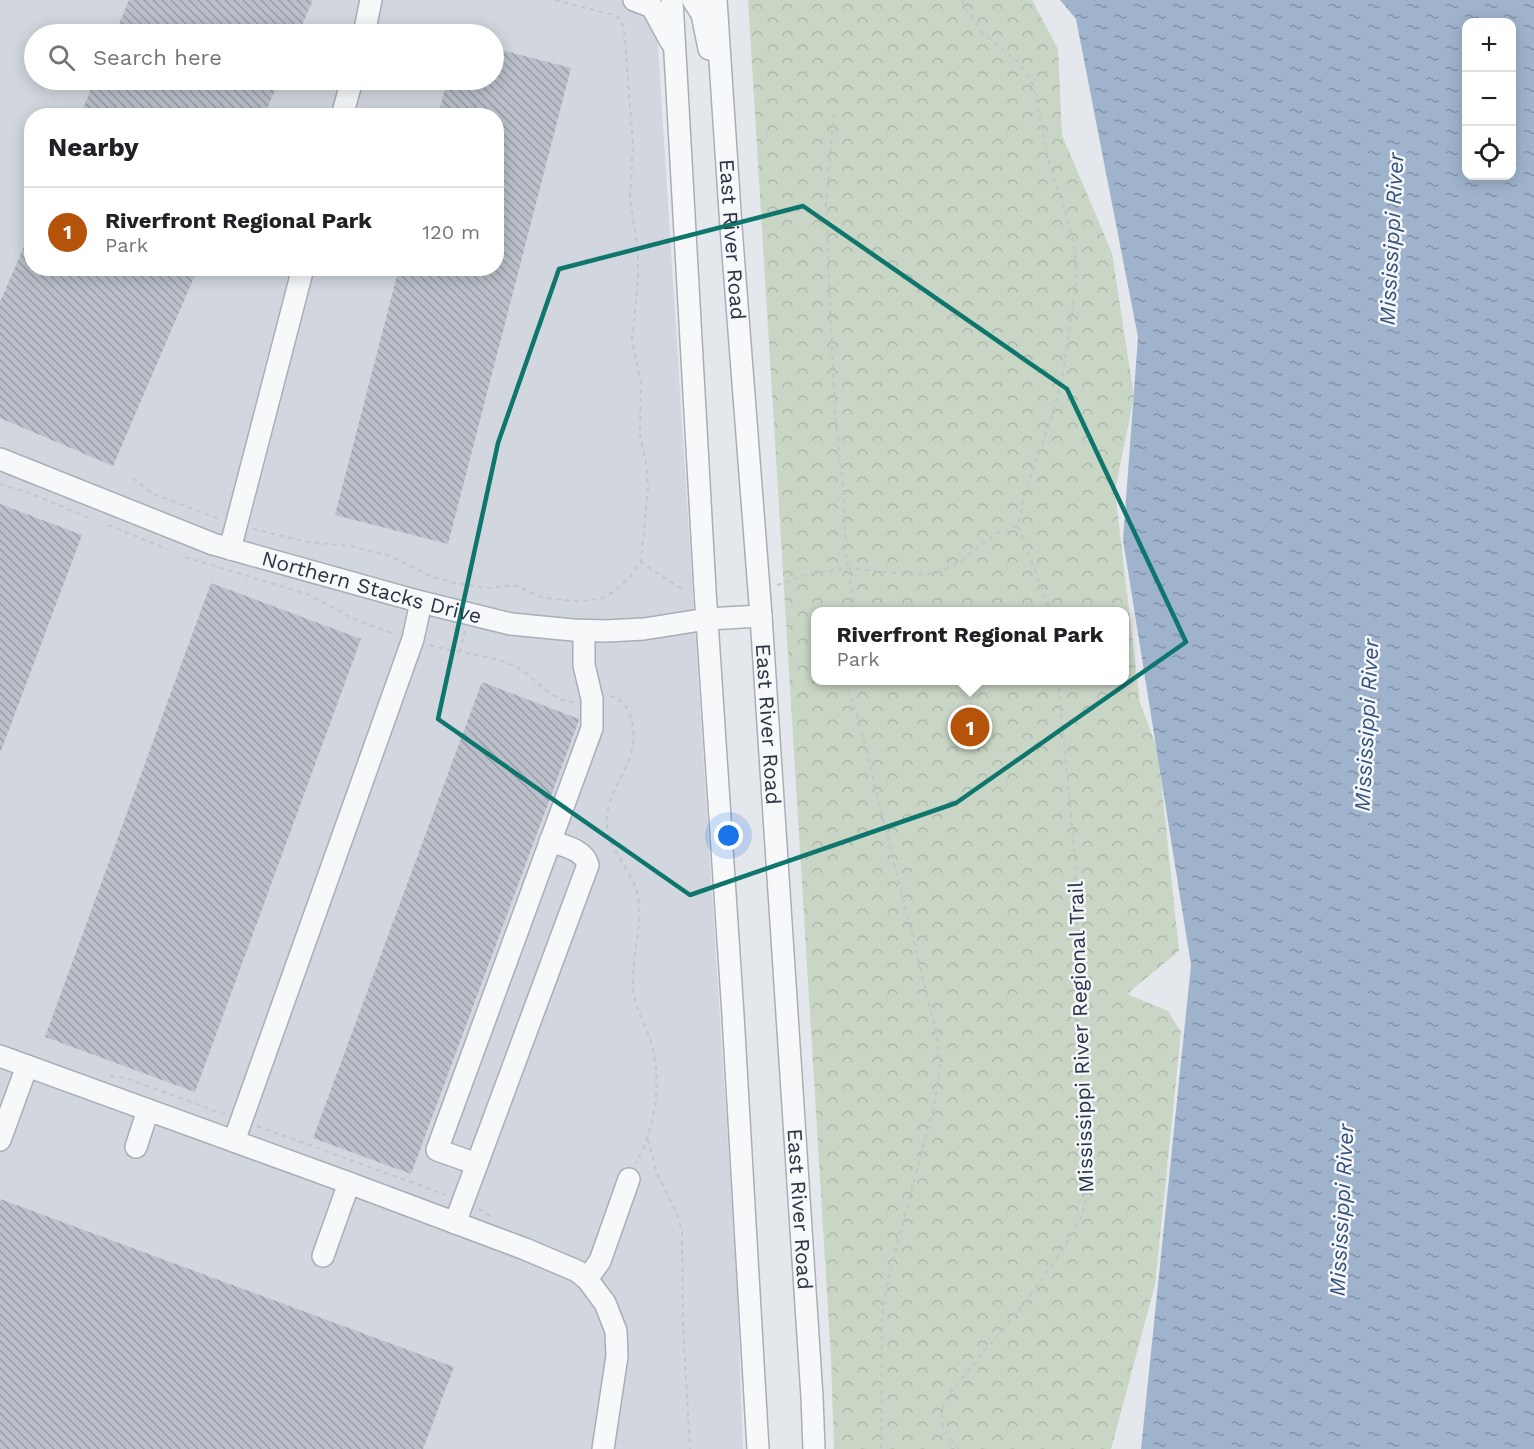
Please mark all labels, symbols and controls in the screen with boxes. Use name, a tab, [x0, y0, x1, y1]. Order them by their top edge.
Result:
map controls	[1462, 18, 1516, 180]
button: +	[1462, 18, 1516, 72]
search box	[24, 24, 504, 90]
icon: search	[45, 41, 78, 74]
text: Search here	[93, 45, 222, 70]
button: −	[1462, 72, 1516, 126]
button: locate	[1462, 126, 1516, 180]
text: Nearby	[48, 132, 139, 162]
water label: Mississippi River	[1374, 151, 1409, 326]
street label: East River Road	[715, 158, 751, 321]
text: Riverfront Regional Park	[105, 208, 372, 233]
text: 1	[63, 220, 72, 244]
text: 120 m	[422, 220, 480, 244]
text: Park	[105, 233, 148, 257]
street label: Northern Stacks Drive	[259, 545, 484, 628]
popup	[811, 607, 1129, 685]
text: Riverfront Regional Park	[837, 622, 1103, 647]
water label: Mississippi River	[1349, 637, 1384, 812]
street label: East River Road	[751, 643, 786, 805]
text: Park	[837, 647, 880, 671]
pin: 1	[950, 704, 990, 750]
your location	[714, 821, 743, 850]
street label: Mississippi River Regional Trail	[1063, 880, 1098, 1193]
water label: Mississippi River	[1324, 1122, 1359, 1297]
street label: East River Road	[782, 1128, 818, 1290]

